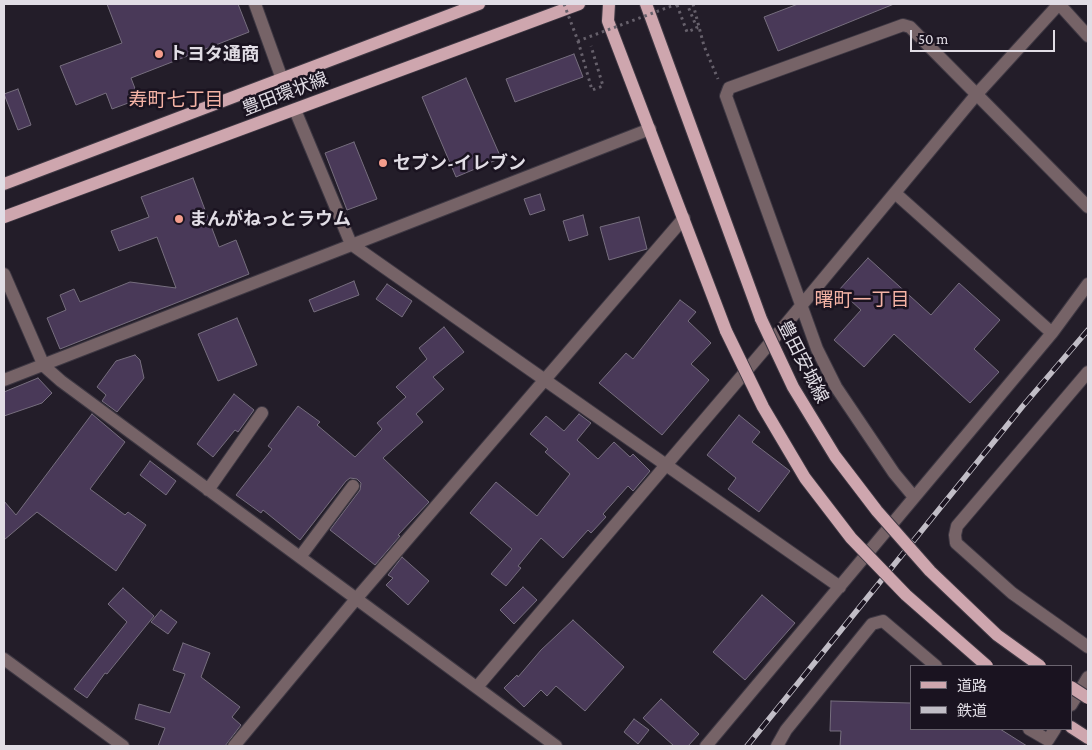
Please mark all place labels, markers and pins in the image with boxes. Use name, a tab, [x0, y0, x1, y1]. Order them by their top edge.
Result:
place label: トヨタ通商	[169, 43, 259, 65]
marker: トヨタ通商	[153, 48, 165, 60]
place label: セブン-イレブン	[393, 152, 526, 174]
marker: セブン-イレブン	[377, 157, 389, 169]
place label: まんがねっとラウム	[189, 208, 351, 230]
marker: まんがねっとラウム	[173, 213, 185, 225]

